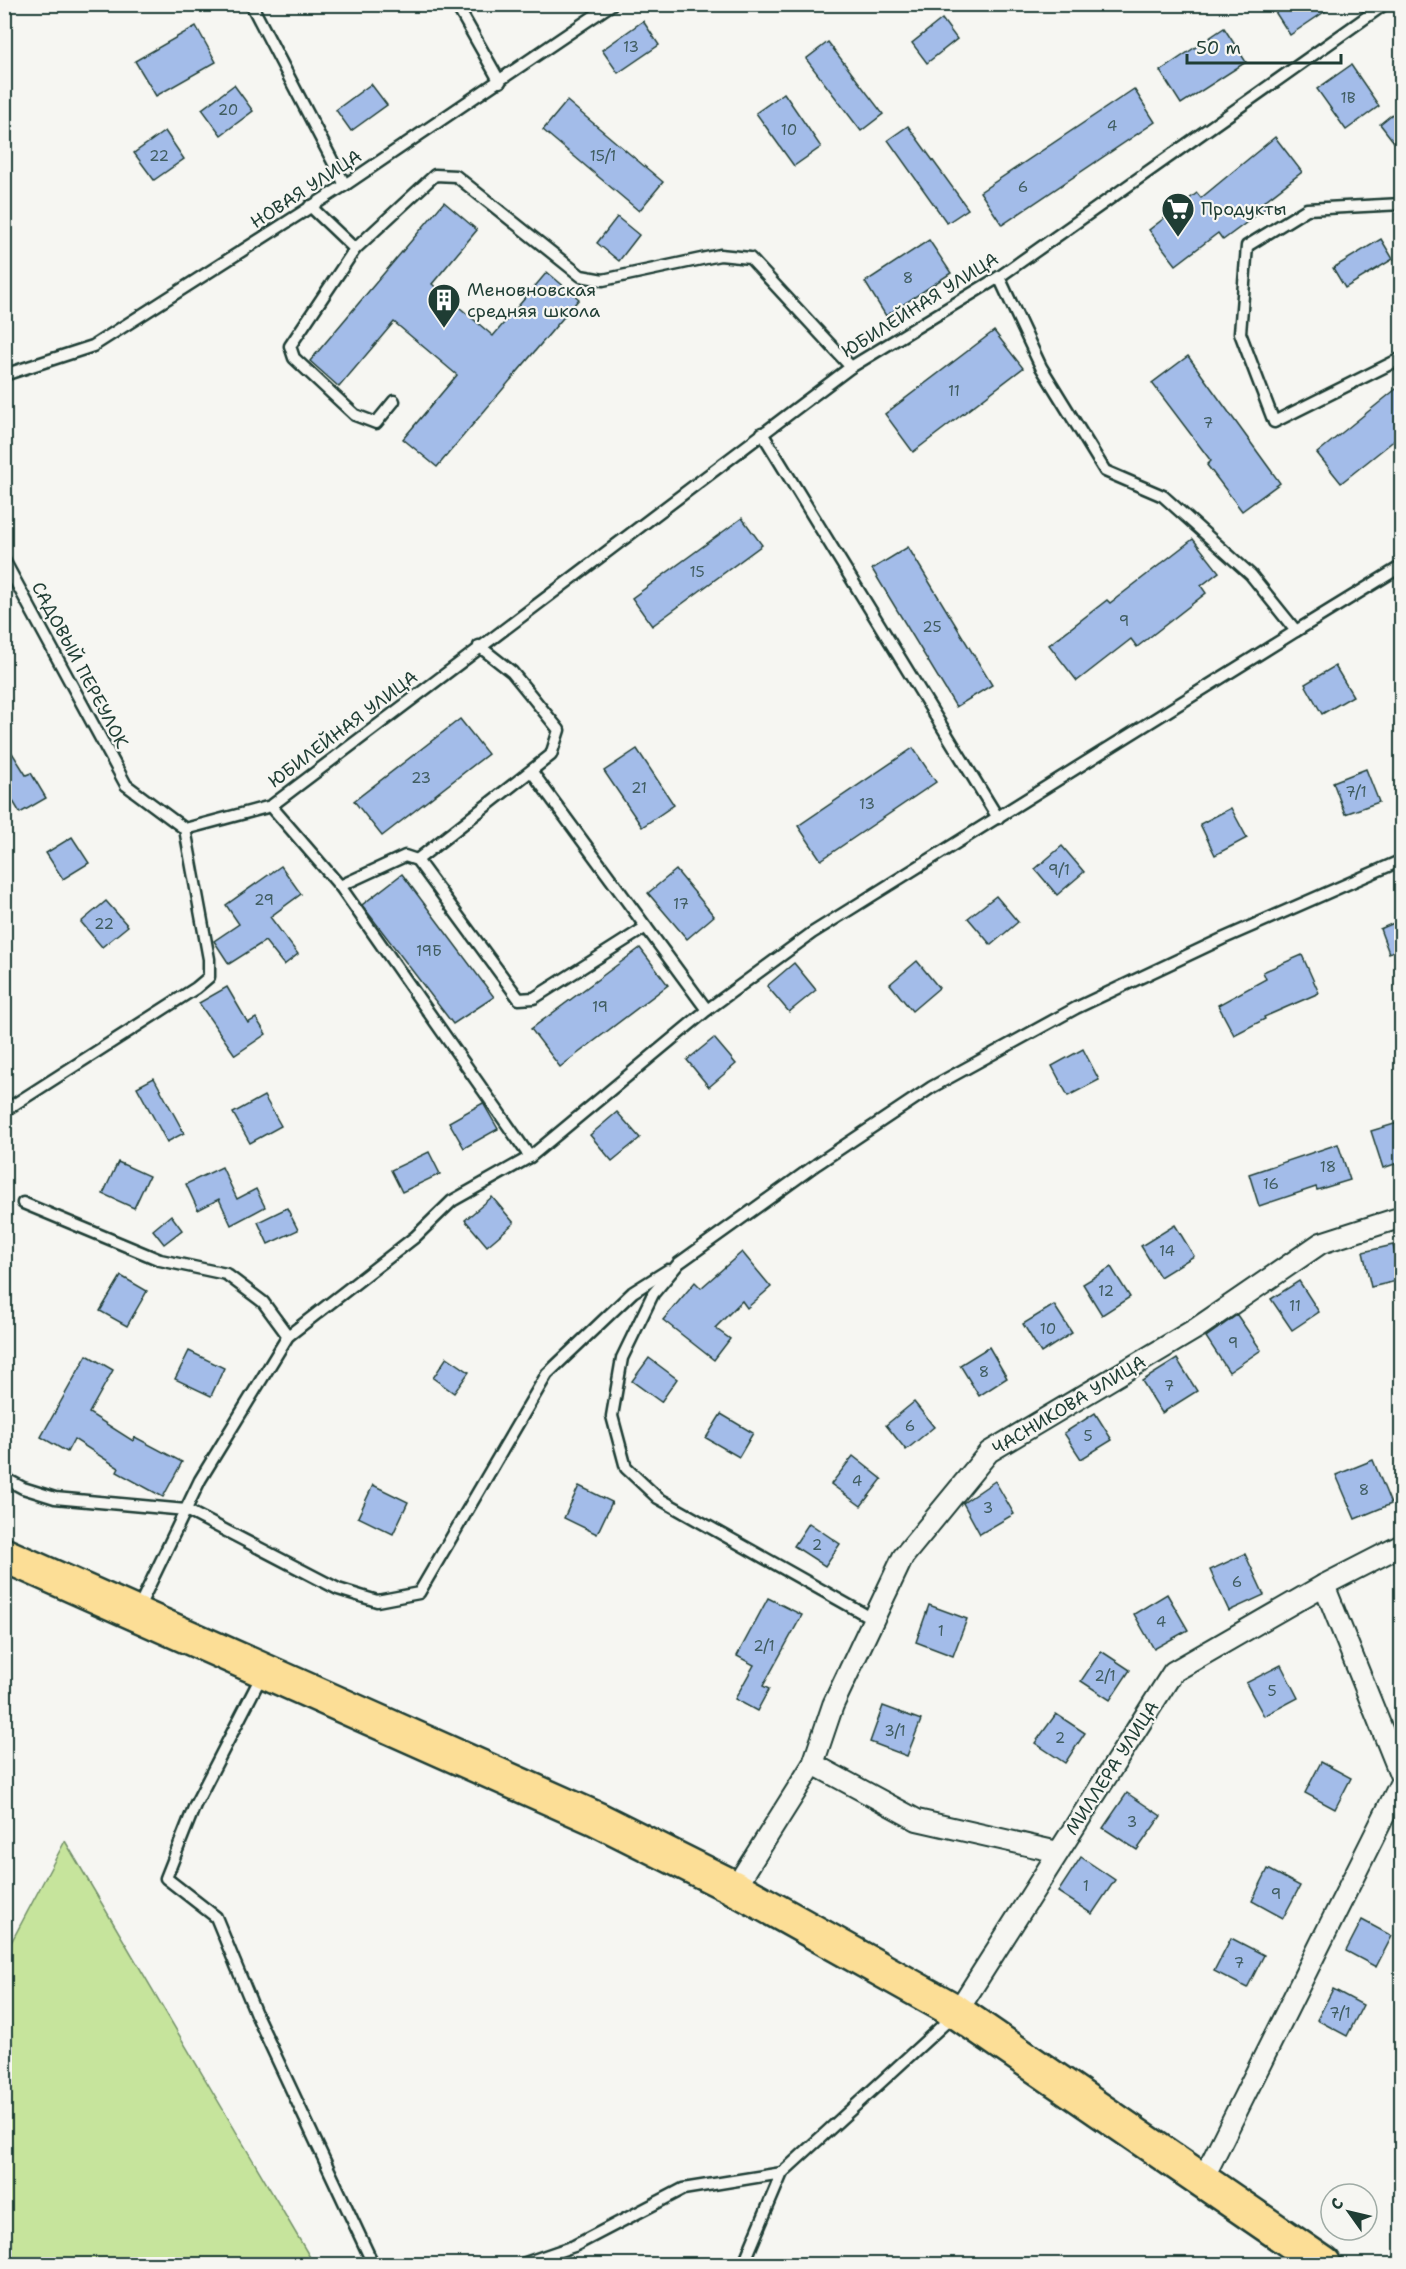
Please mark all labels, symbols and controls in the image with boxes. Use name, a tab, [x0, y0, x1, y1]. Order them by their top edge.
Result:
scale bar	[1187, 27, 1342, 65]
text: 50 m	[1196, 36, 1241, 60]
house number: 13	[623, 37, 639, 57]
house number: 1В	[1340, 88, 1356, 108]
house number: 20	[218, 100, 238, 120]
house number: 4	[1107, 116, 1117, 136]
house number: 10	[781, 120, 797, 140]
street label: НОВАЯ УЛИЦА	[246, 144, 366, 234]
house number: 22	[149, 146, 169, 166]
house number: 15/1	[590, 146, 616, 166]
house number: 6	[1018, 177, 1028, 197]
supermarket icon: Продукты	[1160, 191, 1196, 238]
place label: Продукты	[1201, 197, 1287, 221]
street label: ЮБИЛЕЙНАЯ УЛИЦА	[837, 247, 1003, 363]
house number: 8	[903, 268, 913, 288]
place label: Меновновская средняя школа	[467, 278, 600, 323]
building icon: Меновновская средняя школа	[426, 282, 462, 329]
house number: 11	[948, 381, 960, 401]
house number: 7	[1203, 413, 1213, 433]
house number: 15	[689, 562, 705, 582]
street label: САДОВЫЙ ПЕРЕУЛОК	[26, 577, 134, 753]
house number: 9	[1119, 611, 1129, 631]
house number: 25	[922, 617, 942, 637]
street label: ЮБИЛЕЙНАЯ УЛИЦА	[264, 665, 422, 793]
house number: 23	[411, 768, 431, 788]
house number: 21	[631, 778, 647, 798]
house number: 7/1	[1345, 782, 1367, 802]
house number: 13	[859, 794, 875, 814]
house number: 9/1	[1048, 860, 1070, 880]
house number: 29	[254, 890, 274, 910]
house number: 17	[673, 894, 689, 914]
house number: 22	[94, 914, 114, 934]
house number: 19Б	[416, 941, 442, 961]
house number: 19	[592, 997, 608, 1017]
house number: 18	[1320, 1157, 1336, 1177]
house number: 16	[1263, 1174, 1279, 1194]
house number: 14	[1159, 1241, 1175, 1261]
house number: 12	[1098, 1281, 1114, 1301]
house number: 11	[1289, 1296, 1301, 1316]
house number: 10	[1040, 1319, 1056, 1339]
house number: 9	[1228, 1333, 1238, 1353]
street label: ЧАСНИКОВА УЛИЦА	[988, 1350, 1150, 1460]
house number: 8	[979, 1362, 989, 1382]
house number: 7	[1164, 1376, 1174, 1396]
house number: 6	[905, 1416, 915, 1436]
house number: 5	[1083, 1426, 1093, 1446]
house number: 4	[852, 1471, 862, 1491]
house number: 8	[1359, 1480, 1369, 1500]
house number: 3	[983, 1498, 993, 1518]
house number: 2	[812, 1535, 822, 1555]
house number: 6	[1232, 1572, 1242, 1592]
house number: 4	[1156, 1612, 1166, 1632]
house number: 1	[938, 1621, 944, 1641]
house number: 2/1	[753, 1636, 775, 1656]
house number: 2/1	[1094, 1666, 1116, 1686]
house number: 5	[1267, 1681, 1277, 1701]
street label: МИЛЛЕРА УЛИЦА	[1060, 1696, 1164, 1840]
house number: 3/1	[884, 1721, 906, 1741]
house number: 2	[1055, 1728, 1065, 1748]
house number: 3	[1127, 1812, 1137, 1832]
house number: 1	[1083, 1876, 1089, 1896]
house number: 9	[1271, 1884, 1281, 1904]
house number: 7	[1234, 1953, 1244, 1973]
house number: 7/1	[1329, 2003, 1351, 2023]
north arrow	[1319, 2182, 1379, 2242]
text: С	[1326, 2194, 1349, 2214]

